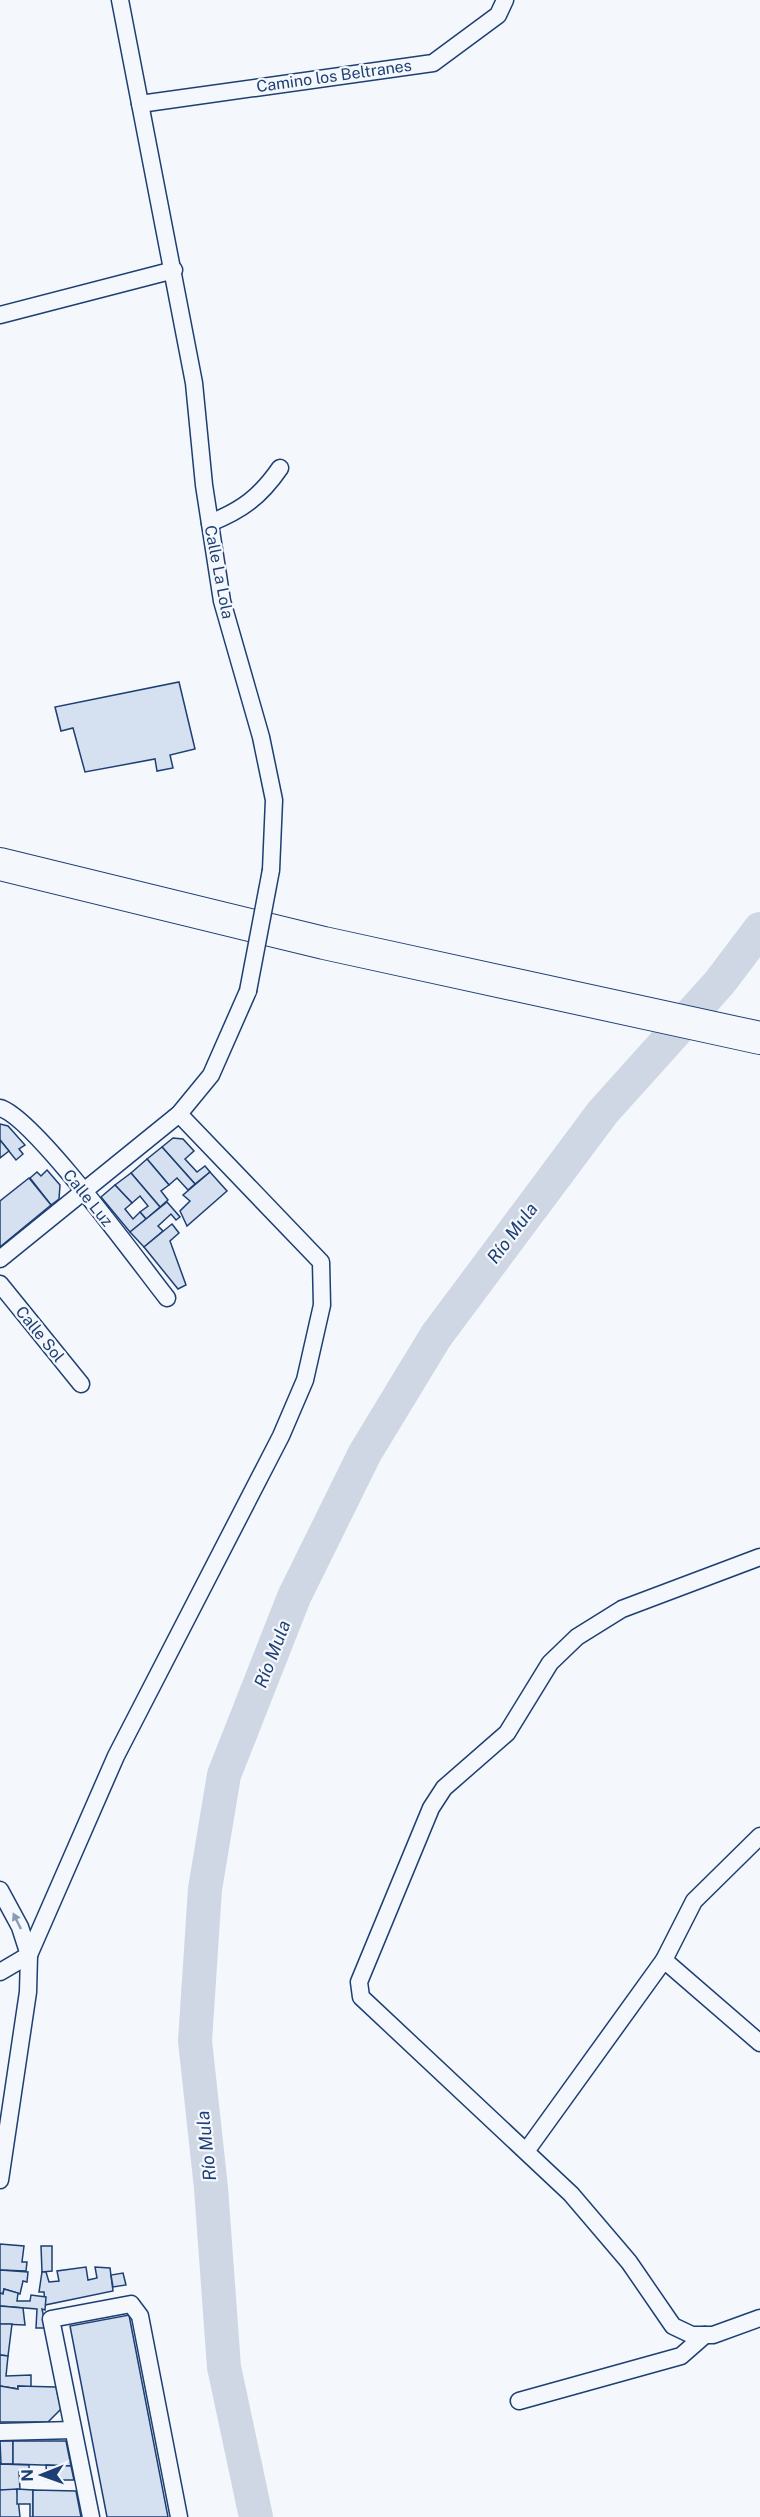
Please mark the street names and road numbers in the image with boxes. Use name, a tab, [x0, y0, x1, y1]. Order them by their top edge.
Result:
street label: Camino los Beltranes	[255, 56, 413, 96]
street label: Calle La Lola	[201, 524, 237, 620]
street label: Calle Luz	[59, 1166, 117, 1231]
street label: Calle Sol	[12, 1302, 68, 1366]

